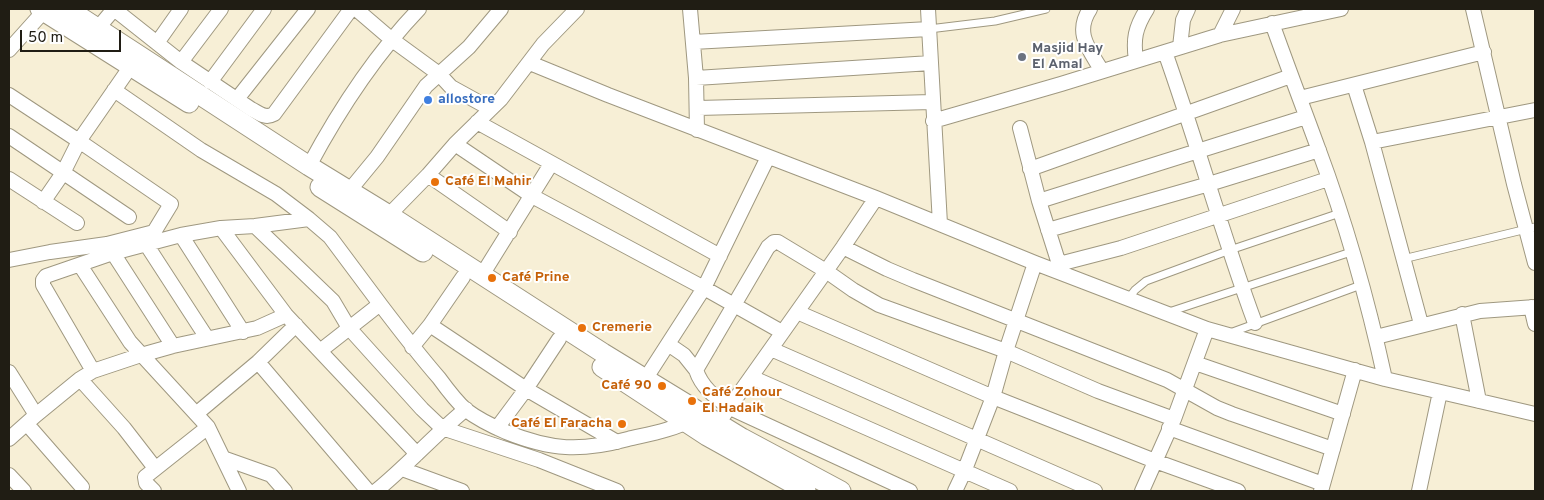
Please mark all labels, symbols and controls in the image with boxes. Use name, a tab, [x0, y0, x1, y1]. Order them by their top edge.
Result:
scale bar	[22, 20, 124, 52]
text: 50 m	[28, 29, 63, 48]
place label: Masjid Hay El Amal	[1032, 41, 1103, 74]
marker: Masjid Hay El Amal	[1016, 51, 1028, 63]
place label: allostore	[438, 92, 495, 108]
marker: allostore	[422, 94, 434, 106]
place label: Café El Mahir	[445, 174, 531, 190]
marker: Café El Mahir	[429, 176, 441, 188]
place label: Café Prine	[502, 270, 570, 286]
marker: Café Prine	[486, 272, 498, 284]
place label: Cremerie	[592, 320, 652, 336]
marker: Cremerie	[576, 322, 588, 334]
place label: Café 90	[601, 378, 652, 394]
marker: Café 90	[656, 380, 668, 392]
place label: Café Zohour El Hadaik	[702, 385, 782, 418]
marker: Café Zohour El Hadaik	[686, 395, 698, 407]
place label: Café El Faracha	[511, 416, 612, 432]
marker: Café El Faracha	[616, 418, 628, 430]

